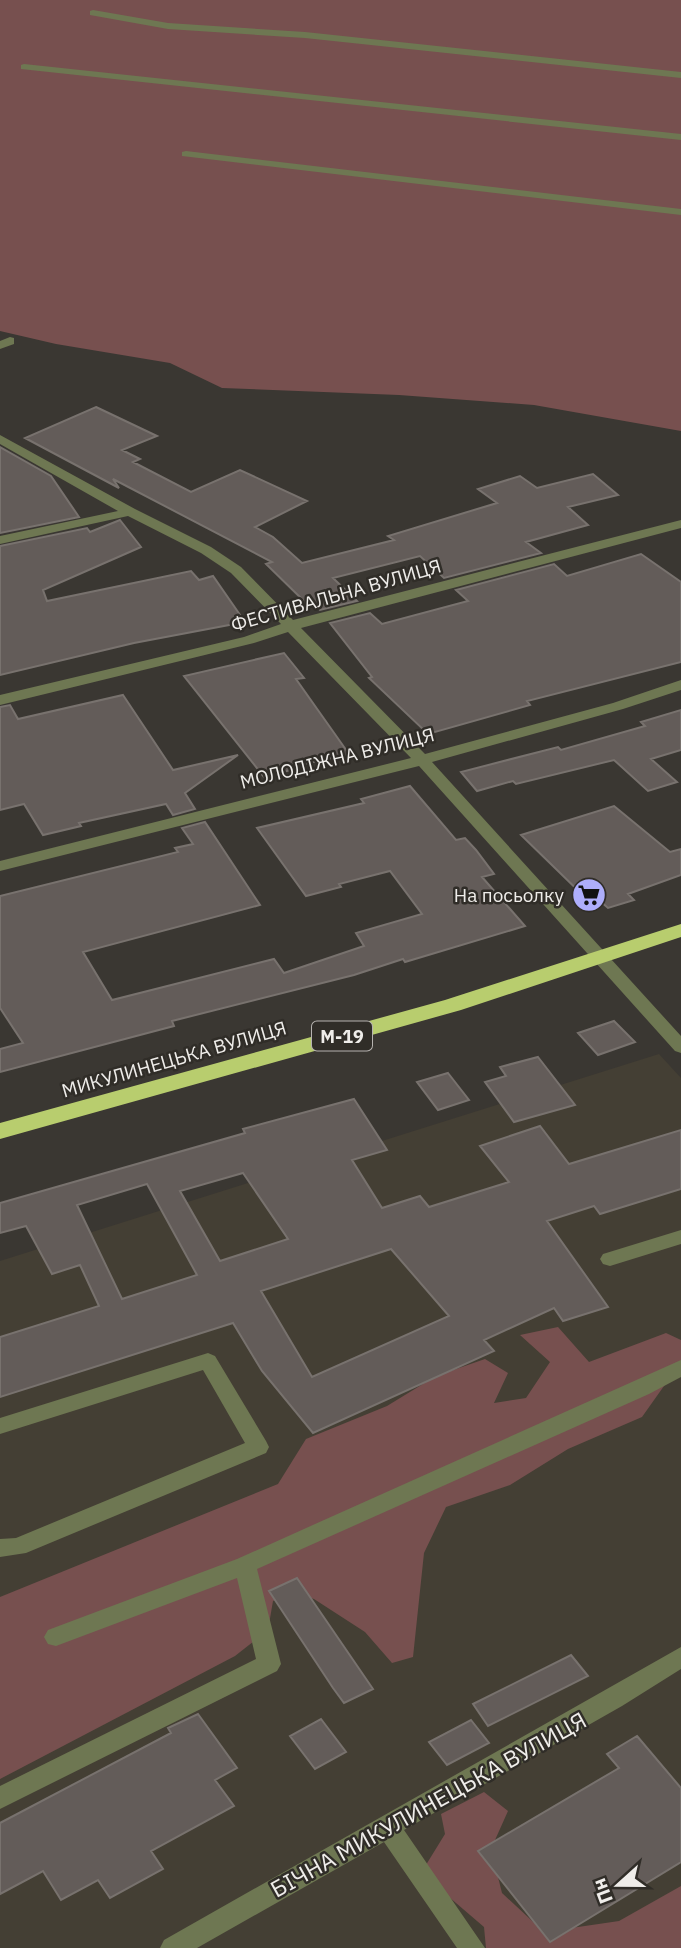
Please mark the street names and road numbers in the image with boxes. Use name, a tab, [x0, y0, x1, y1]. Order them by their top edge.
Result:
street label: ФЕСТИВАЛЬНА ВУЛИЦЯ	[228, 553, 444, 637]
street label: МОЛОДІЖНА ВУЛИЦЯ	[237, 722, 437, 794]
street label: МИКУЛИНЕЦЬКА ВУЛИЦЯ	[59, 1015, 289, 1103]
road number: М-19	[312, 1021, 372, 1050]
street label: БІЧНА МИКУЛИНЕЦЬКА ВУЛИЦЯ	[265, 1704, 591, 1904]

